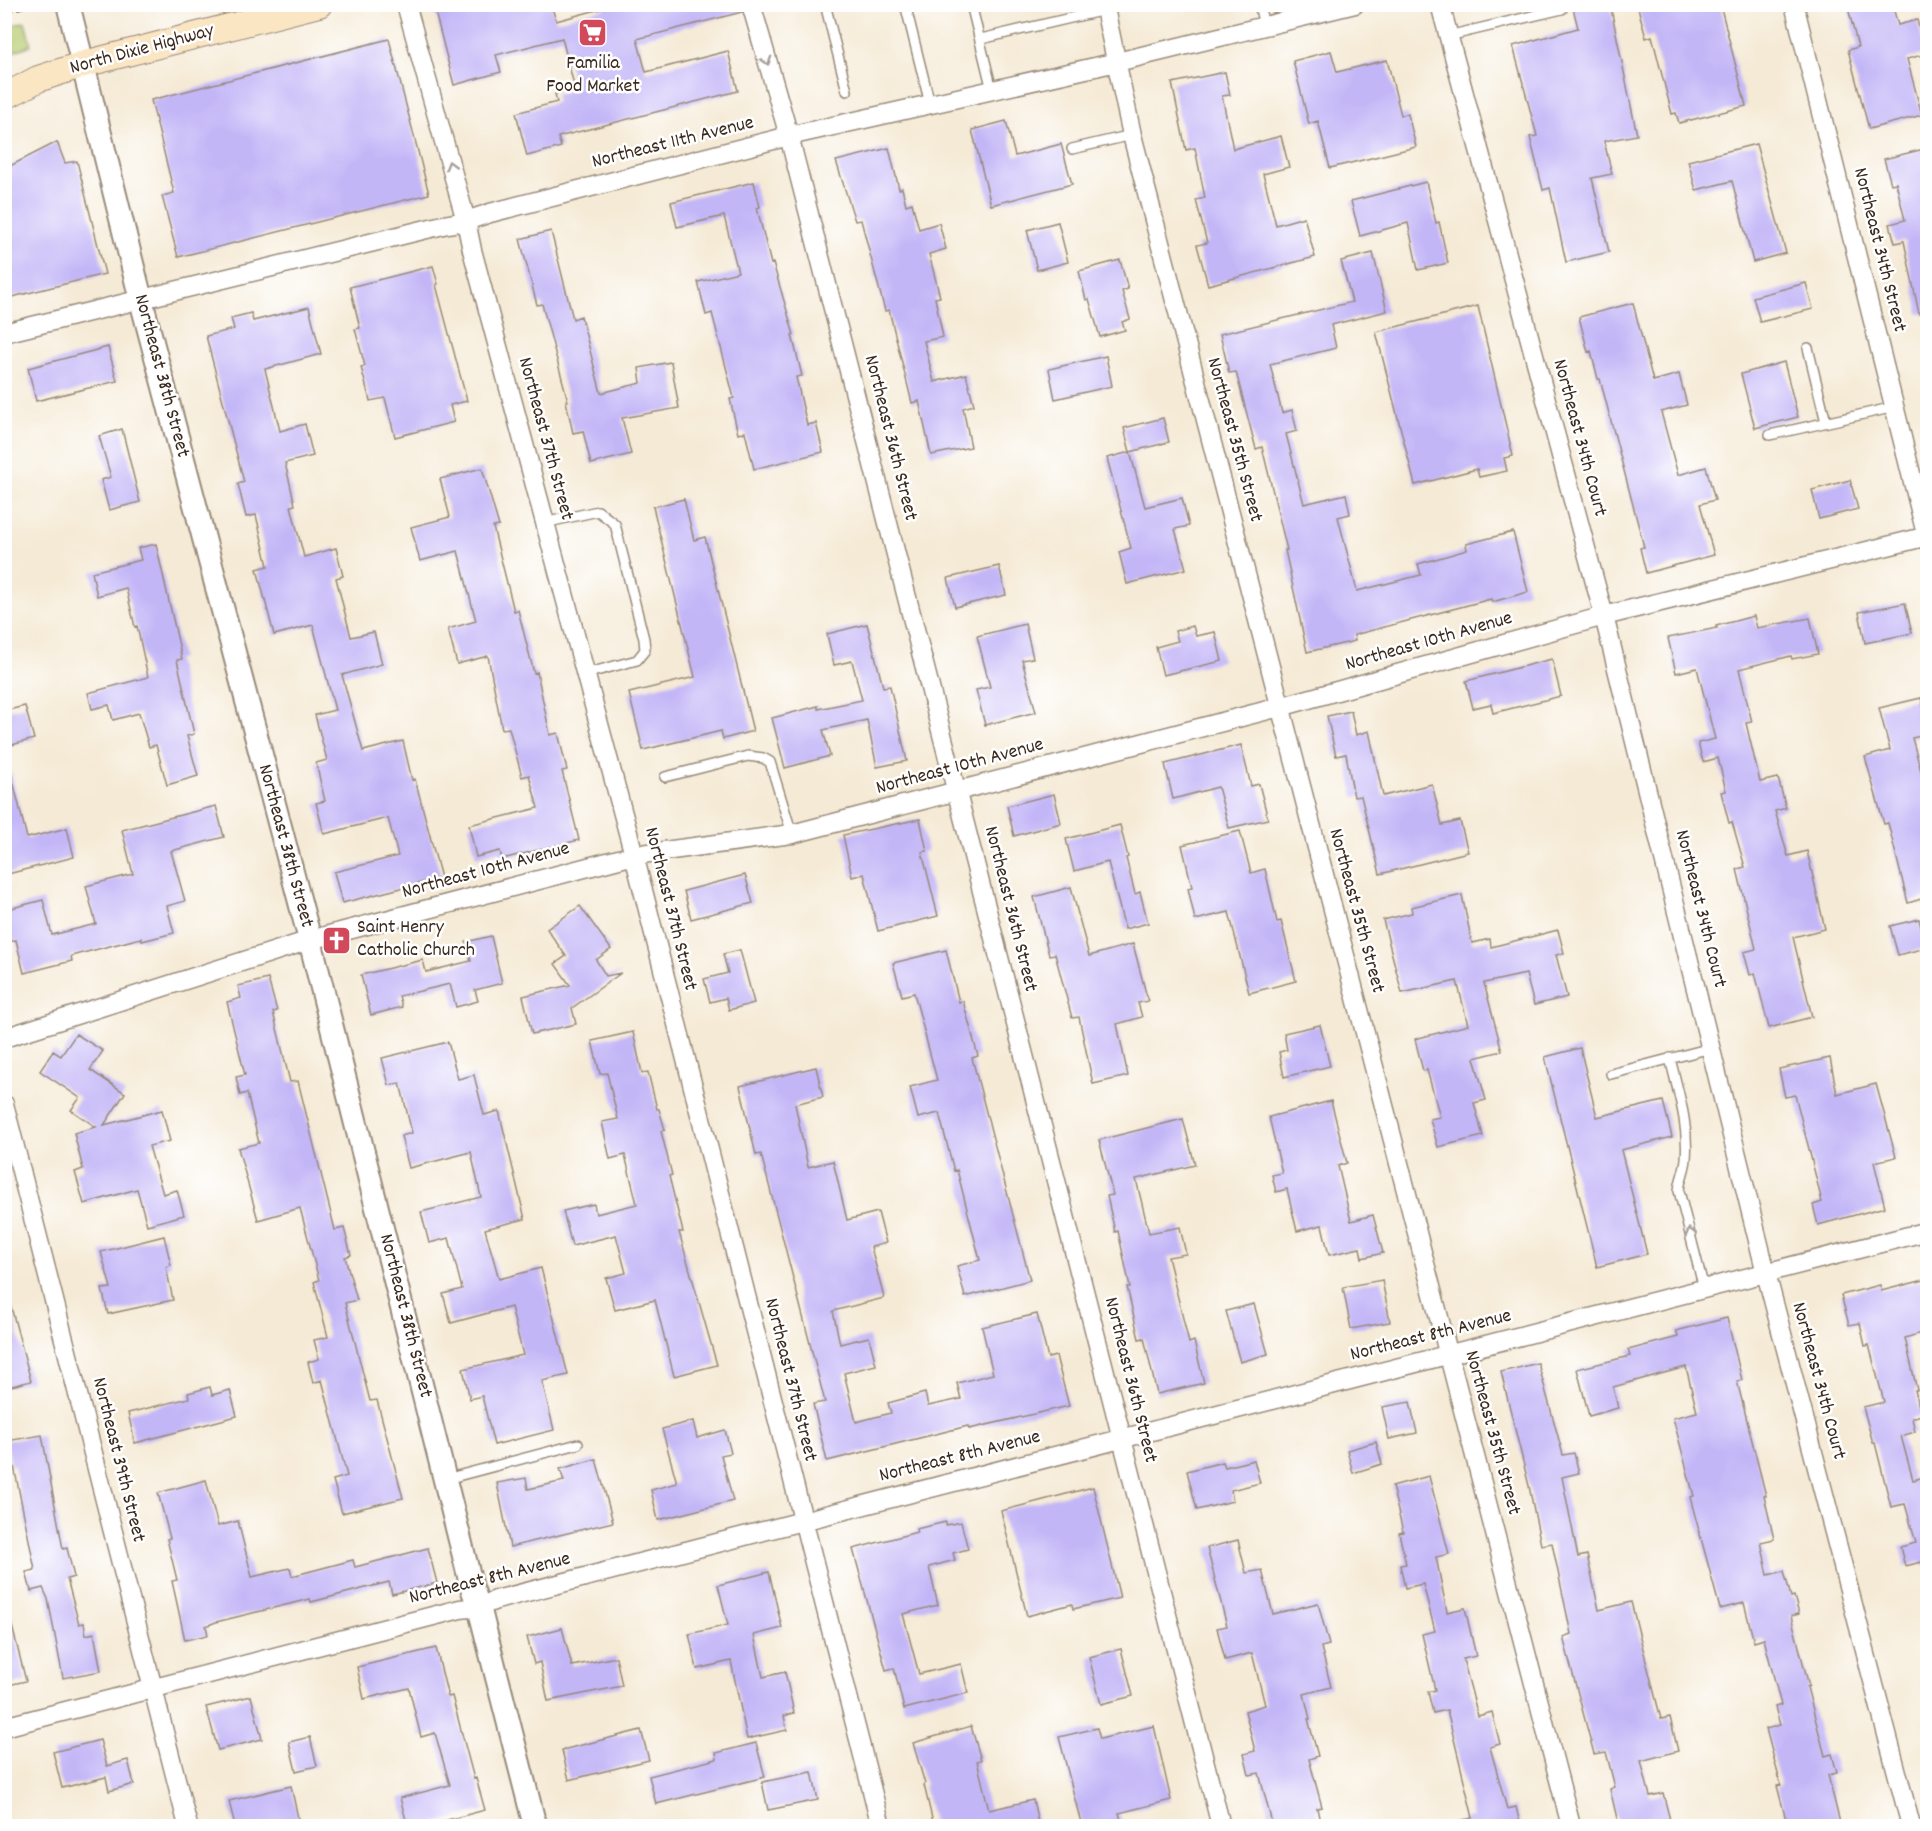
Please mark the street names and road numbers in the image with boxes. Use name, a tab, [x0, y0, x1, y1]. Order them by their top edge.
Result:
street label: North Dixie Highway	[67, 17, 218, 83]
street label: Northeast 11th Avenue	[589, 109, 757, 177]
street label: Northeast 34th Street	[1845, 165, 1913, 335]
street label: Northeast 38th Street	[126, 291, 196, 461]
street label: Northeast 36th Street	[856, 352, 924, 524]
street label: Northeast 37th Street	[510, 354, 580, 524]
street label: Northeast 35th Street	[1199, 355, 1269, 525]
street label: Northeast 34th Court	[1545, 356, 1613, 520]
street label: Northeast 10th Avenue	[1342, 605, 1516, 679]
street label: Northeast 10th Avenue	[873, 731, 1047, 803]
street label: Northeast 38th Street	[250, 761, 320, 931]
street label: Northeast 36th Street	[976, 823, 1044, 995]
street label: Northeast 37th Street	[636, 824, 704, 994]
street label: Northeast 35th Street	[1321, 826, 1391, 996]
street label: Northeast 34th Court	[1667, 827, 1733, 991]
street label: Northeast 10th Avenue	[399, 835, 573, 907]
street label: Northeast 38th Street	[371, 1231, 439, 1401]
street label: Northeast 36th Street	[1096, 1294, 1164, 1466]
street label: Northeast 37th Street	[756, 1295, 824, 1465]
street label: Northeast 34th Court	[1784, 1299, 1852, 1463]
street label: Northeast 8th Avenue	[1347, 1302, 1515, 1370]
street label: Northeast 35th Street	[1457, 1348, 1527, 1518]
street label: Northeast 39th Street	[84, 1375, 152, 1545]
street label: Northeast 8th Avenue	[876, 1423, 1044, 1491]
street label: Northeast 8th Avenue	[406, 1545, 574, 1613]

